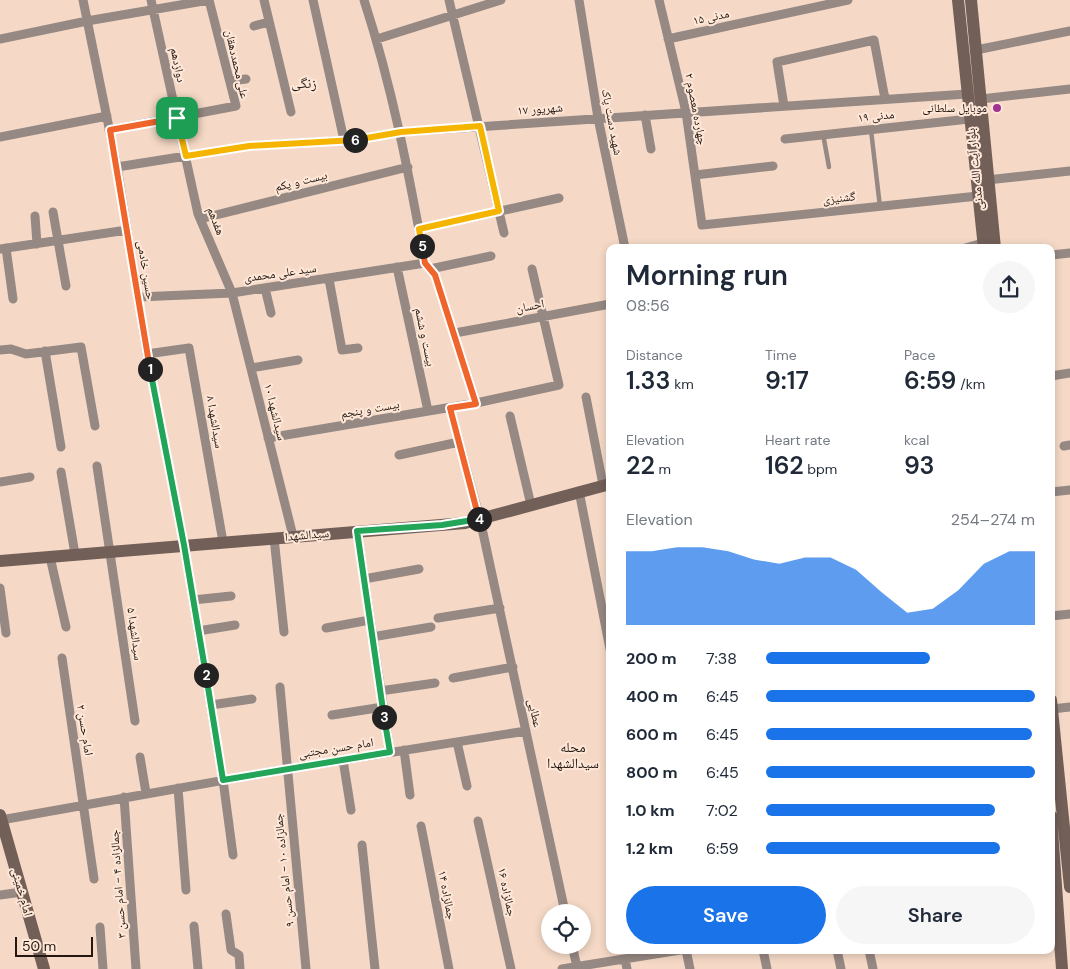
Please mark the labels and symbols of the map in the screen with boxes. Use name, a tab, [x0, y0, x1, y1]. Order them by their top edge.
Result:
street label: مدنی ۱۵	[691, 5, 731, 29]
street label: علی محمددهقان	[221, 28, 253, 100]
street label: دوازدهم	[166, 46, 190, 84]
street label: چهارده معصوم ۲	[681, 72, 711, 147]
district label: زنگی	[291, 74, 317, 92]
street label: شهید دست پاک	[598, 87, 626, 157]
pin	[156, 97, 198, 139]
street label: ۱۷ شهریور	[517, 99, 563, 119]
place label: موبایل سلطانی	[922, 100, 987, 116]
marker: موبایل سلطانی	[991, 102, 1003, 114]
street label: مدنی ۱۹	[857, 106, 895, 126]
street label: بلوار آیت الله مدنی	[963, 127, 987, 211]
pin: 6	[342, 128, 368, 152]
street label: بیست و یکم	[273, 167, 329, 195]
street label: گشنیزی	[822, 188, 856, 208]
street label: هفدهم	[203, 205, 229, 237]
pin: 5	[410, 234, 434, 258]
street label: حسین خادمی	[133, 239, 159, 301]
street label: سید علی محمدی	[243, 260, 317, 286]
street label: احسان	[514, 295, 546, 317]
street label: بیست و ششم	[411, 306, 439, 368]
pin: 1	[138, 356, 162, 382]
street label: سیدالشهدا ۱۰	[260, 382, 290, 442]
street label: سیدالشهدا ۸	[203, 395, 227, 450]
street label: بیست و پنجم	[339, 396, 401, 422]
pin: 4	[466, 506, 492, 532]
street label: سیدالشهدا	[284, 525, 330, 545]
street label: سیدالشهدا ۵	[123, 607, 147, 661]
pin: 2	[194, 662, 218, 688]
street label: عطایی	[524, 697, 546, 729]
street label: امام حسن ۲	[73, 703, 97, 757]
pin: 3	[372, 704, 396, 730]
street label: امام حسن مجتبی	[297, 734, 375, 762]
district label: محله سیدالشهدا	[547, 738, 599, 772]
street label: جمالزاده ۱۰ - امام حسن ۹	[270, 812, 298, 928]
street label: جمالزاده ۴ - امام حسن ۳	[106, 829, 130, 939]
street label: امام خمینی	[8, 866, 36, 918]
street label: جمالزاده ۱۶	[494, 866, 520, 918]
street label: جمالزاده ۱۴	[434, 869, 460, 921]
scale bar	[15, 934, 92, 957]

